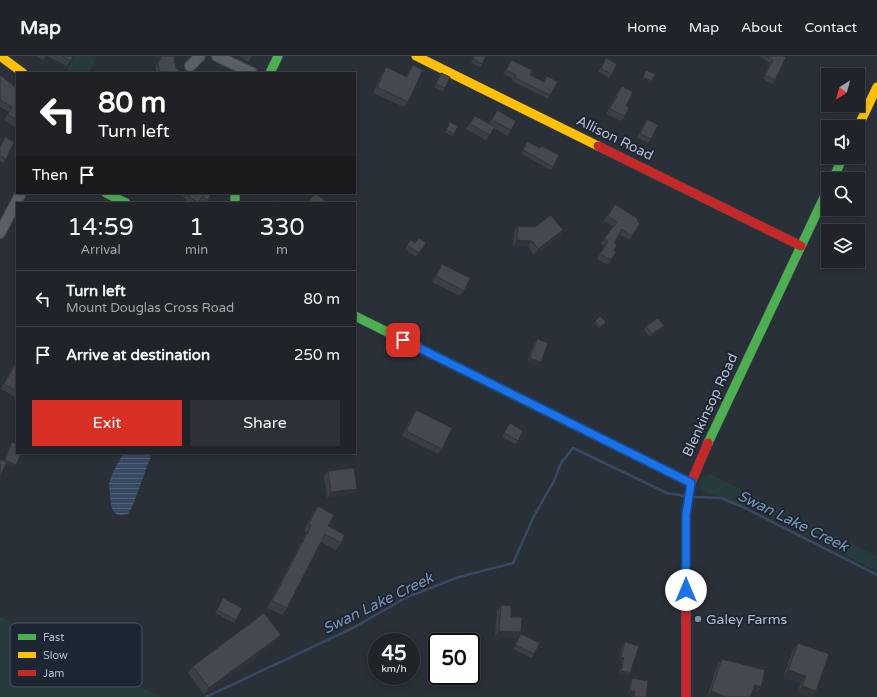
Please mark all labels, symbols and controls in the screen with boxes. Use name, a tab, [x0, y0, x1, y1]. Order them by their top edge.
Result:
text: Map	[20, 17, 61, 39]
text: Home	[627, 19, 667, 36]
text: Map	[689, 19, 719, 36]
text: About	[741, 19, 783, 36]
text: Contact	[805, 19, 857, 36]
north arrow	[821, 68, 865, 112]
map controls	[821, 68, 865, 268]
text: 80 m	[98, 86, 166, 120]
icon: left	[32, 88, 84, 140]
street label: Allison Road	[574, 112, 656, 164]
text: Turn left	[98, 120, 170, 142]
button: sound	[821, 120, 865, 164]
icon: arrive	[76, 164, 98, 186]
text: Then	[32, 166, 68, 184]
button: search	[821, 172, 865, 216]
text: 14:59	[67, 213, 134, 242]
text: 1	[189, 213, 204, 242]
text: 330	[259, 213, 305, 242]
button: layers	[821, 224, 865, 268]
text: Arrival	[80, 242, 121, 258]
text: min	[185, 242, 208, 258]
text: m	[276, 242, 288, 258]
text: Turn left	[66, 282, 126, 300]
icon: left	[32, 288, 54, 310]
text: 80 m	[303, 290, 340, 308]
text: Mount Douglas Cross Road	[66, 300, 234, 316]
pin	[386, 323, 420, 357]
icon: arrive	[392, 329, 414, 351]
icon: arrive	[32, 344, 54, 366]
text: Arrive at destination	[66, 346, 210, 364]
text: 250 m	[294, 346, 340, 364]
street label: Blenkinsop Road	[679, 351, 741, 459]
button: Exit	[32, 400, 182, 446]
button: Share	[190, 400, 340, 446]
water label: Swan Lake Creek	[735, 486, 853, 556]
water label: Swan Lake Creek	[320, 568, 438, 638]
position arrow	[665, 569, 707, 611]
place label: Galey Farms	[706, 611, 787, 628]
marker: Galey Farms	[693, 614, 703, 624]
legend	[10, 623, 142, 687]
text: Fast	[43, 631, 64, 644]
speed limit sign: 50	[428, 633, 480, 685]
text: 45	[381, 642, 407, 666]
text: Slow	[43, 649, 68, 662]
text: km/h	[381, 663, 407, 675]
text: Jam	[43, 667, 64, 680]

